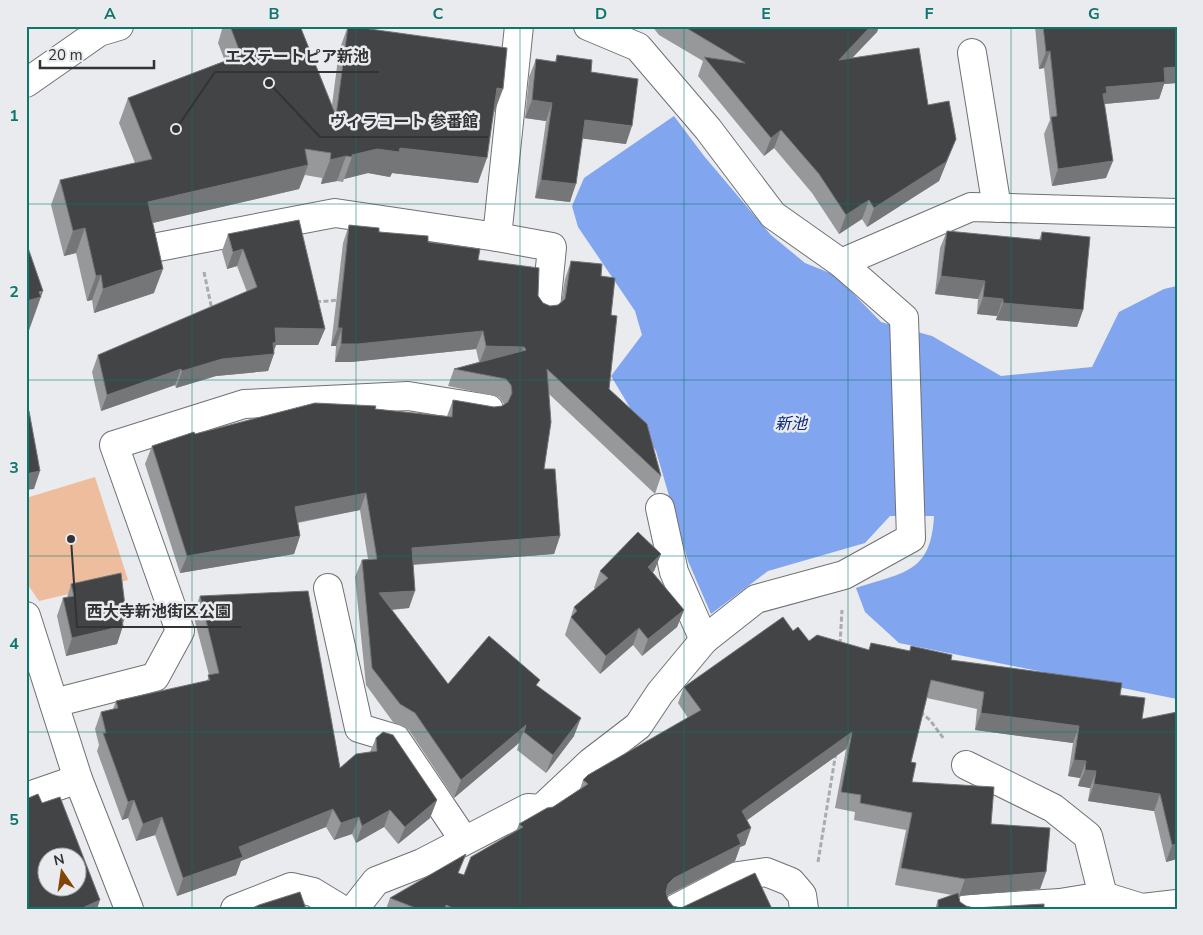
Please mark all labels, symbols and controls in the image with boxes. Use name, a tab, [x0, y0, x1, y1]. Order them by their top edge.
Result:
text: A	[104, 3, 116, 25]
text: B	[268, 3, 280, 25]
text: C	[433, 3, 444, 25]
text: D	[595, 3, 607, 25]
text: E	[761, 3, 771, 25]
text: F	[925, 3, 934, 25]
text: G	[1088, 3, 1100, 25]
scale bar	[40, 38, 154, 70]
callout: エステートピア新池	[215, 41, 379, 72]
text: 20 m	[48, 45, 83, 65]
text: エステートピア新池	[225, 46, 369, 68]
text: 1	[9, 105, 19, 127]
callout: ヴィラコート 参番館	[320, 106, 488, 137]
text: ヴィラコート 参番館	[330, 111, 478, 133]
text: 2	[9, 281, 19, 303]
water label: 新池	[775, 413, 809, 435]
text: 3	[9, 457, 19, 479]
callout: 西大寺新池街区公園	[77, 596, 241, 627]
text: 西大寺新池街区公園	[87, 601, 231, 623]
text: 4	[9, 633, 19, 655]
text: 5	[9, 809, 19, 831]
north arrow	[38, 848, 88, 898]
text: N	[52, 849, 66, 870]

